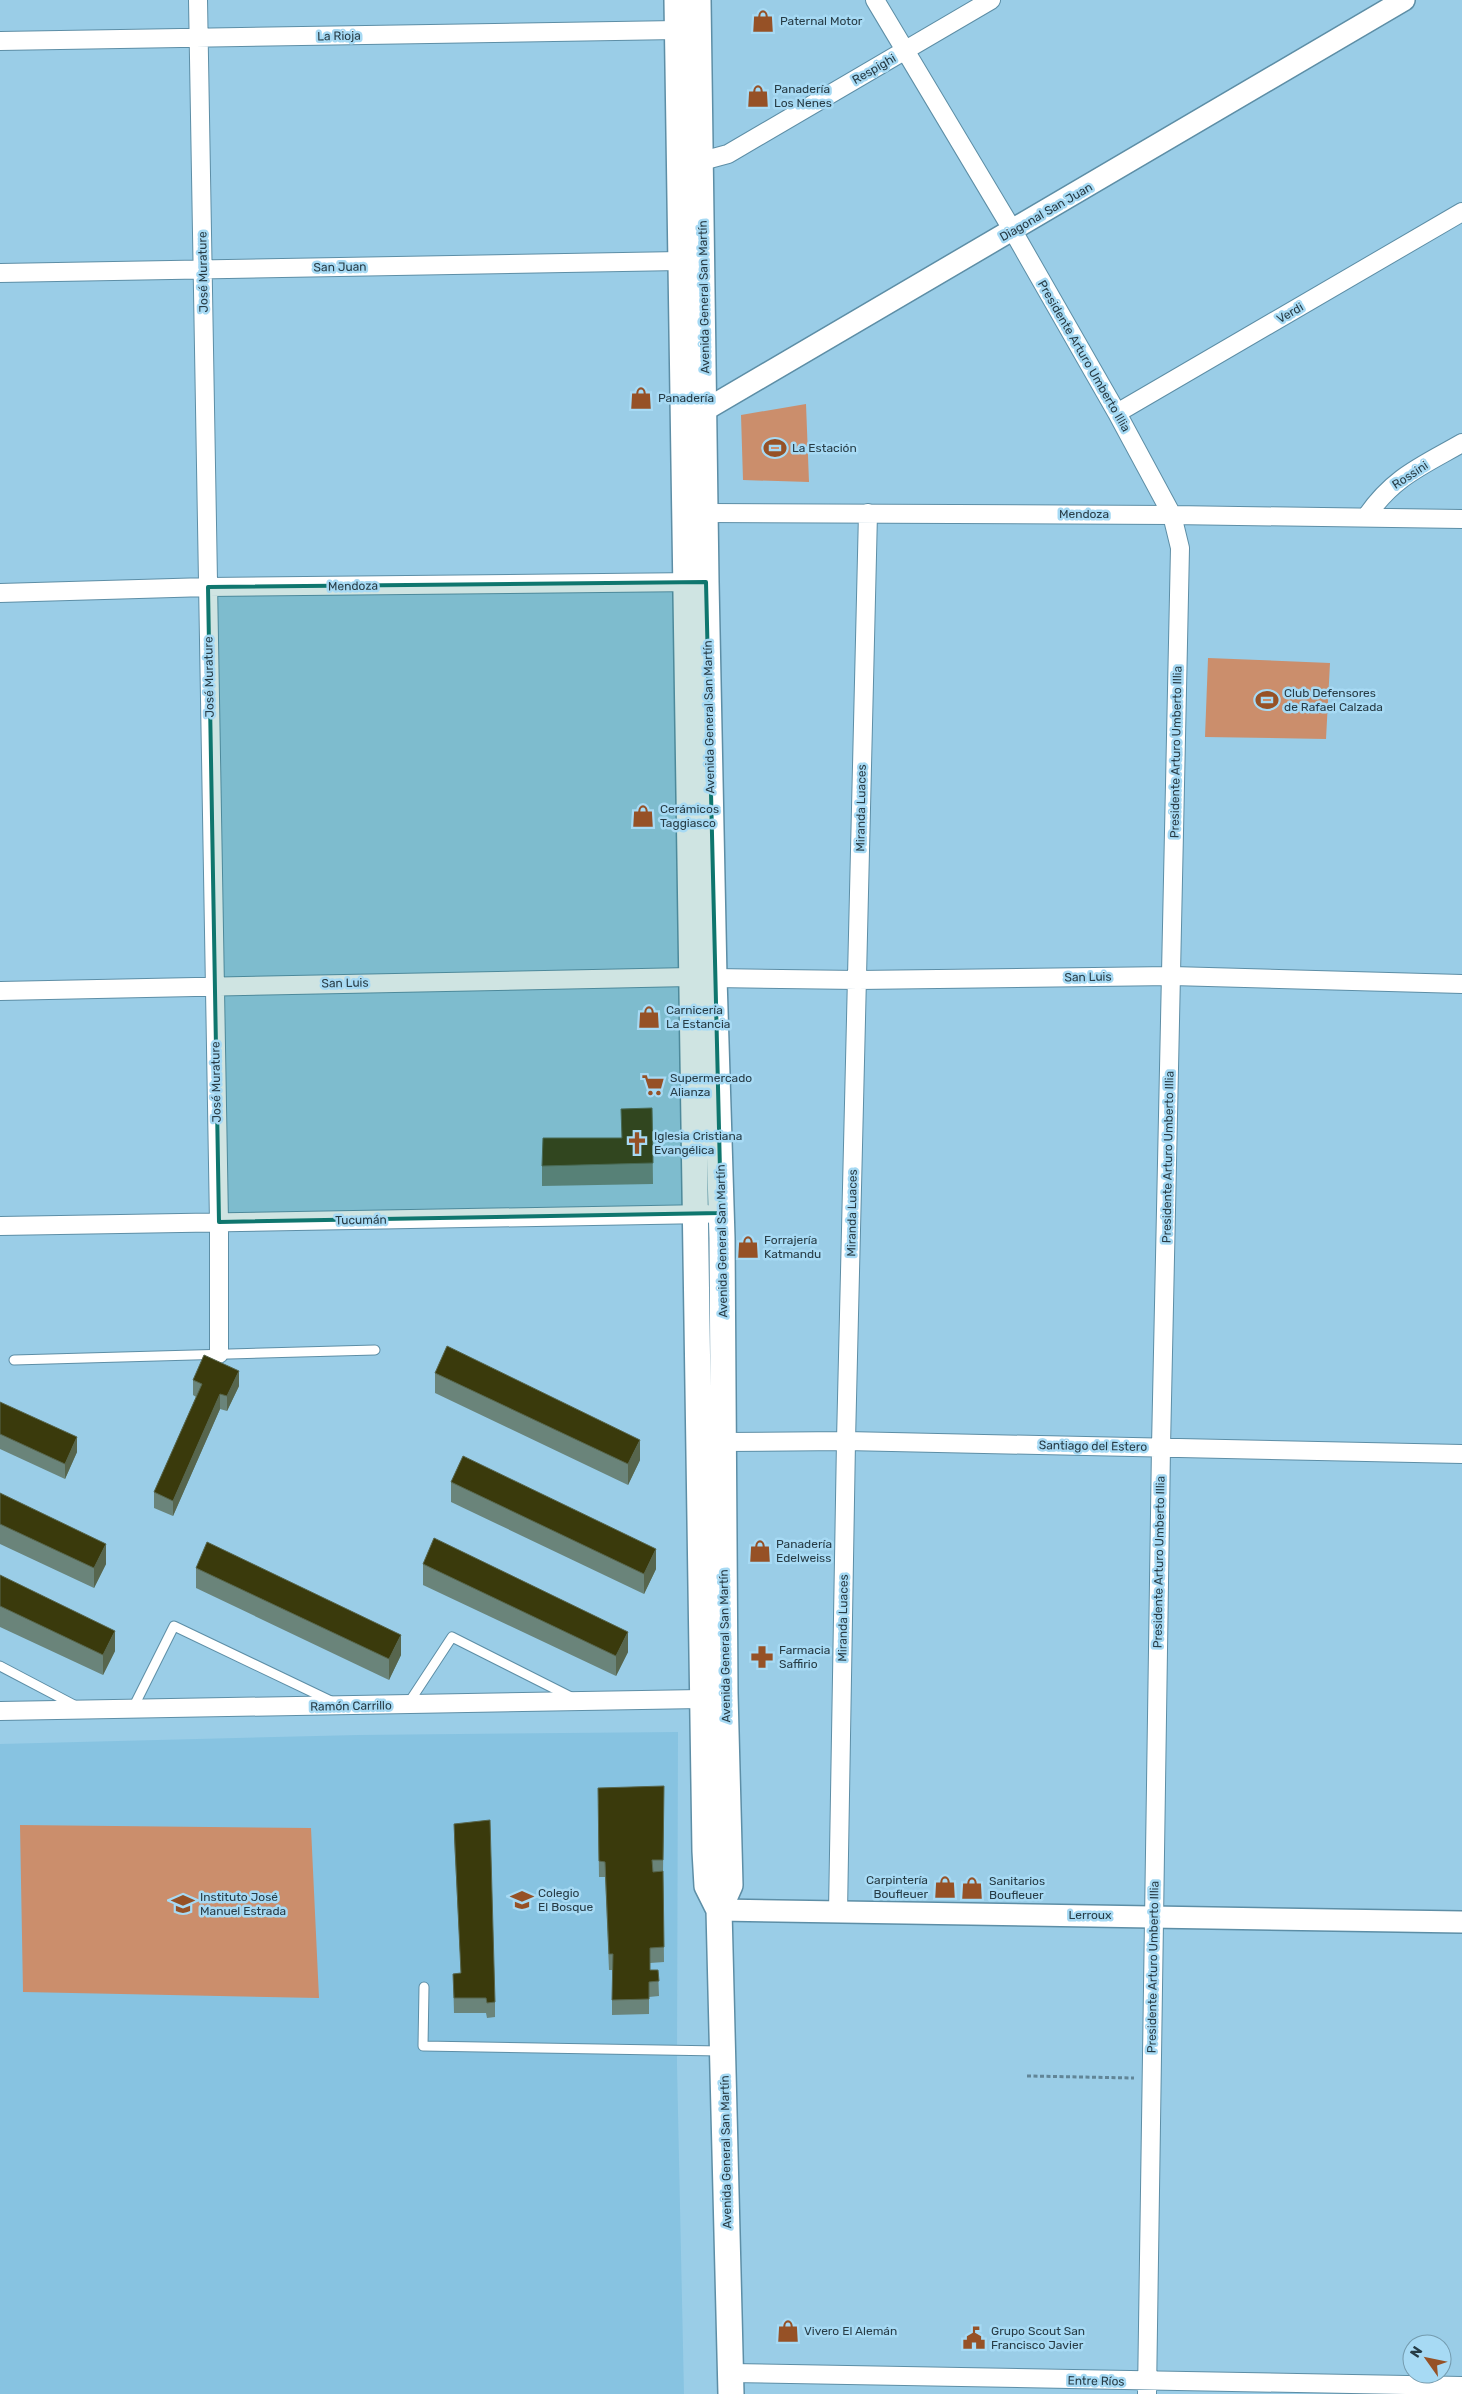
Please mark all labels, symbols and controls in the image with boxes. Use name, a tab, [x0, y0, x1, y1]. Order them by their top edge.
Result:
shop icon: Paternal Motor	[750, 8, 776, 34]
place label: Paternal Motor	[780, 14, 863, 28]
street label: La Rioja	[317, 29, 361, 43]
street label: Respighi	[850, 51, 898, 87]
place label: Panadería Los Nenes	[774, 82, 832, 110]
shop icon: Panadería Los Nenes	[745, 83, 771, 109]
street label: Diagonal San Juan	[997, 180, 1095, 244]
street label: Avenida General San Martín	[696, 220, 712, 374]
street label: José Murature	[195, 231, 211, 313]
street label: San Juan	[313, 260, 367, 274]
street label: Presidente Arturo Umberto Illia	[1035, 278, 1133, 434]
street label: Verdi	[1274, 300, 1306, 326]
shop icon: Panadería	[628, 385, 654, 411]
place label: Panadería	[658, 391, 714, 405]
sports icon: La Estación	[762, 435, 788, 461]
place label: La Estación	[792, 441, 857, 455]
street label: Rossini	[1389, 458, 1431, 492]
street label: Mendoza	[1059, 507, 1109, 521]
street label: Mendoza	[328, 579, 378, 593]
street label: José Murature	[201, 636, 217, 718]
street label: Avenida General San Martín	[701, 640, 717, 794]
street label: Presidente Arturo Umberto Illia	[1167, 666, 1185, 838]
place label: Club Defensores de Rafael Calzada	[1284, 686, 1383, 714]
sports icon: Club Defensores de Rafael Calzada	[1254, 687, 1280, 713]
street label: Miranda Luaces	[853, 764, 869, 852]
place label: Cerámicos Taggiasco	[660, 802, 719, 830]
shop icon: Cerámicos Taggiasco	[630, 803, 656, 829]
street label: San Luis	[1064, 970, 1112, 984]
street label: San Luis	[321, 976, 369, 990]
place label: Carnicería La Estancia	[666, 1003, 730, 1031]
shop icon: Carnicería La Estancia	[636, 1004, 662, 1030]
street label: José Murature	[208, 1041, 224, 1123]
place label: Supermercado Alianza	[670, 1071, 752, 1099]
street label: Presidente Arturo Umberto Illia	[1159, 1071, 1177, 1243]
supermarket icon: Supermercado Alianza	[640, 1072, 666, 1098]
place label: Iglesia Cristiana Evangélica	[654, 1129, 742, 1157]
church icon: Iglesia Cristiana Evangélica	[624, 1130, 650, 1156]
street label: Avenida General San Martín	[714, 1164, 730, 1318]
street label: Miranda Luaces	[844, 1169, 860, 1257]
street label: Tucumán	[335, 1213, 387, 1227]
place label: Forrajería Katmandu	[764, 1233, 821, 1261]
shop icon: Forrajería Katmandu	[735, 1234, 761, 1260]
street label: Santiago del Estero	[1039, 1438, 1147, 1454]
street label: Presidente Arturo Umberto Illia	[1150, 1476, 1168, 1648]
place label: Panadería Edelweiss	[776, 1537, 832, 1565]
shop icon: Panadería Edelweiss	[747, 1538, 773, 1564]
street label: Avenida General San Martín	[717, 1569, 733, 1723]
street label: Miranda Luaces	[835, 1574, 851, 1662]
place label: Farmacia Saffirio	[779, 1643, 830, 1671]
pharmacy icon: Farmacia Saffirio	[749, 1644, 775, 1670]
street label: Ramón Carrillo	[310, 1698, 392, 1714]
place label: Carpintería Boufleuer	[866, 1873, 928, 1901]
shop icon: Carpintería Boufleuer	[932, 1874, 958, 1900]
place label: Sanitarios Boufleuer	[989, 1874, 1045, 1902]
shop icon: Sanitarios Boufleuer	[959, 1875, 985, 1901]
street label: Presidente Arturo Umberto Illia	[1144, 1881, 1162, 2053]
place label: Colegio El Bosque	[538, 1886, 594, 1914]
school or university icon: Colegio El Bosque	[509, 1887, 535, 1913]
place label: Instituto José Manuel Estrada	[200, 1890, 286, 1918]
school or university icon: Instituto José Manuel Estrada	[170, 1891, 196, 1917]
street label: Lerroux	[1069, 1908, 1112, 1922]
street label: Avenida General San Martín	[718, 2075, 734, 2229]
shop icon: Vivero El Alemán	[775, 2318, 801, 2344]
place label: Vivero El Alemán	[804, 2324, 897, 2338]
place label: Grupo Scout San Francisco Javier	[991, 2324, 1085, 2352]
public building icon: Grupo Scout San Francisco Javier	[961, 2325, 987, 2351]
north arrow	[1402, 2334, 1452, 2384]
text: N	[1407, 2343, 1426, 2361]
street label: Entre Ríos	[1067, 2374, 1125, 2388]

